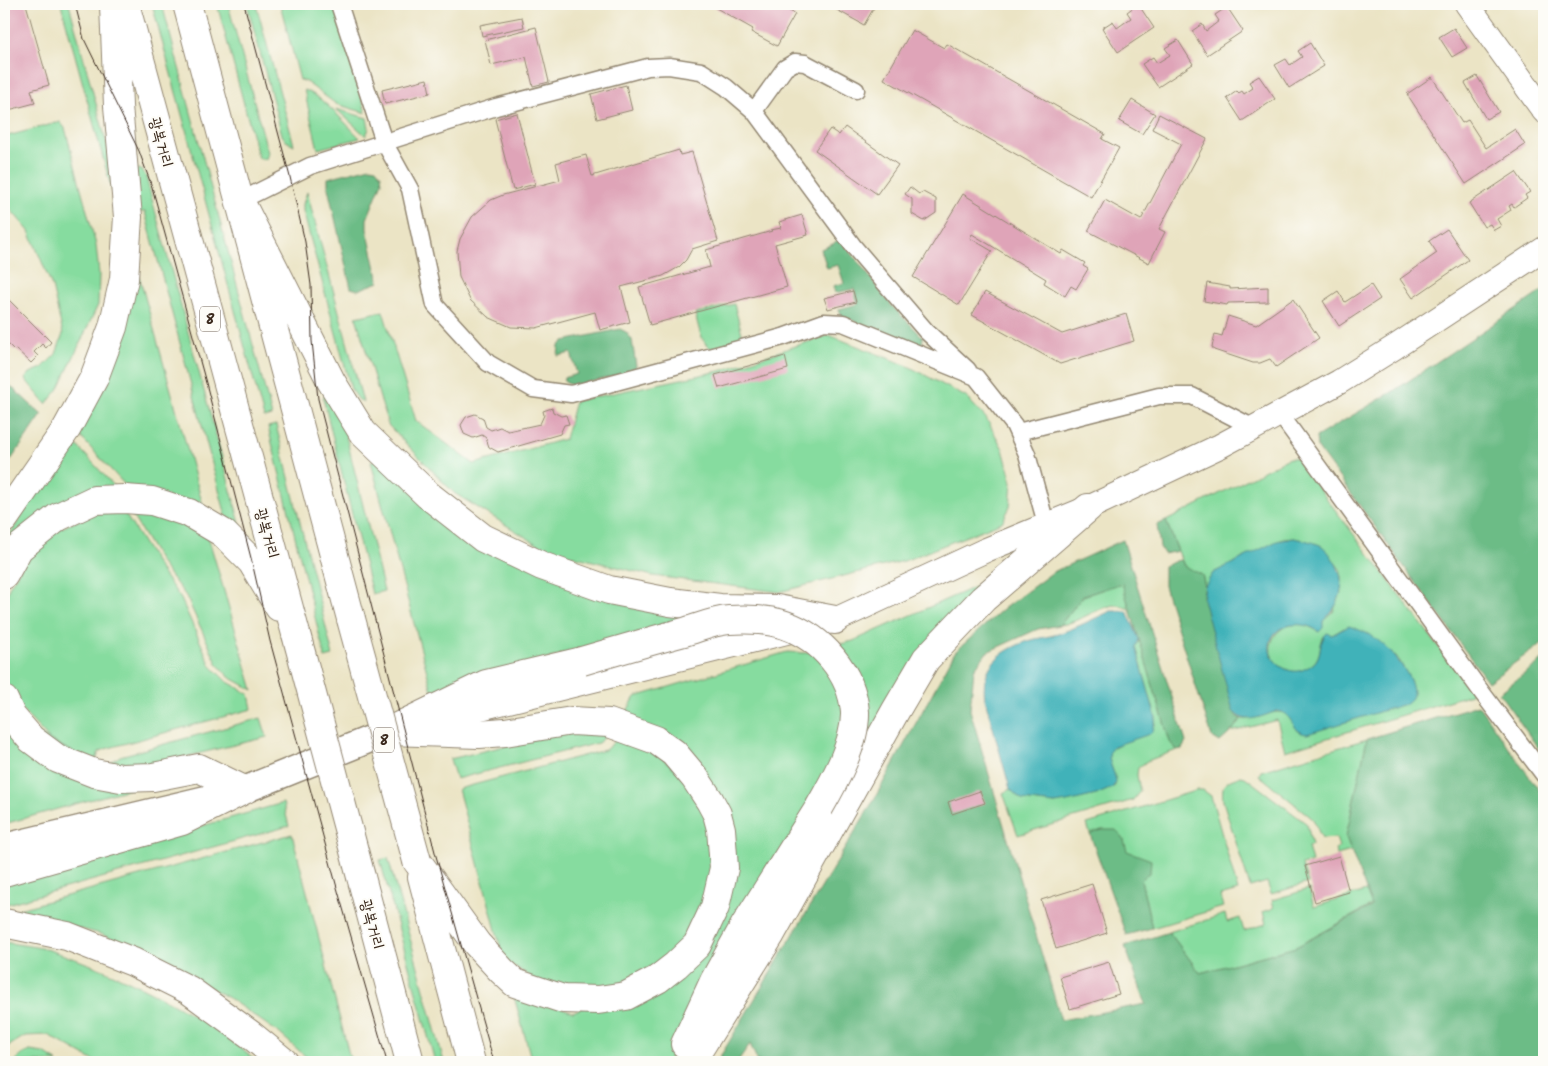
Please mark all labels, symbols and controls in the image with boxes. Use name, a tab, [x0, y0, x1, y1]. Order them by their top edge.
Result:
street label: 광복거리	[142, 114, 179, 170]
road number: 8	[200, 306, 220, 332]
street label: 광복거리	[248, 505, 285, 561]
road number: 8	[374, 728, 394, 752]
street label: 광복거리	[353, 896, 390, 952]

